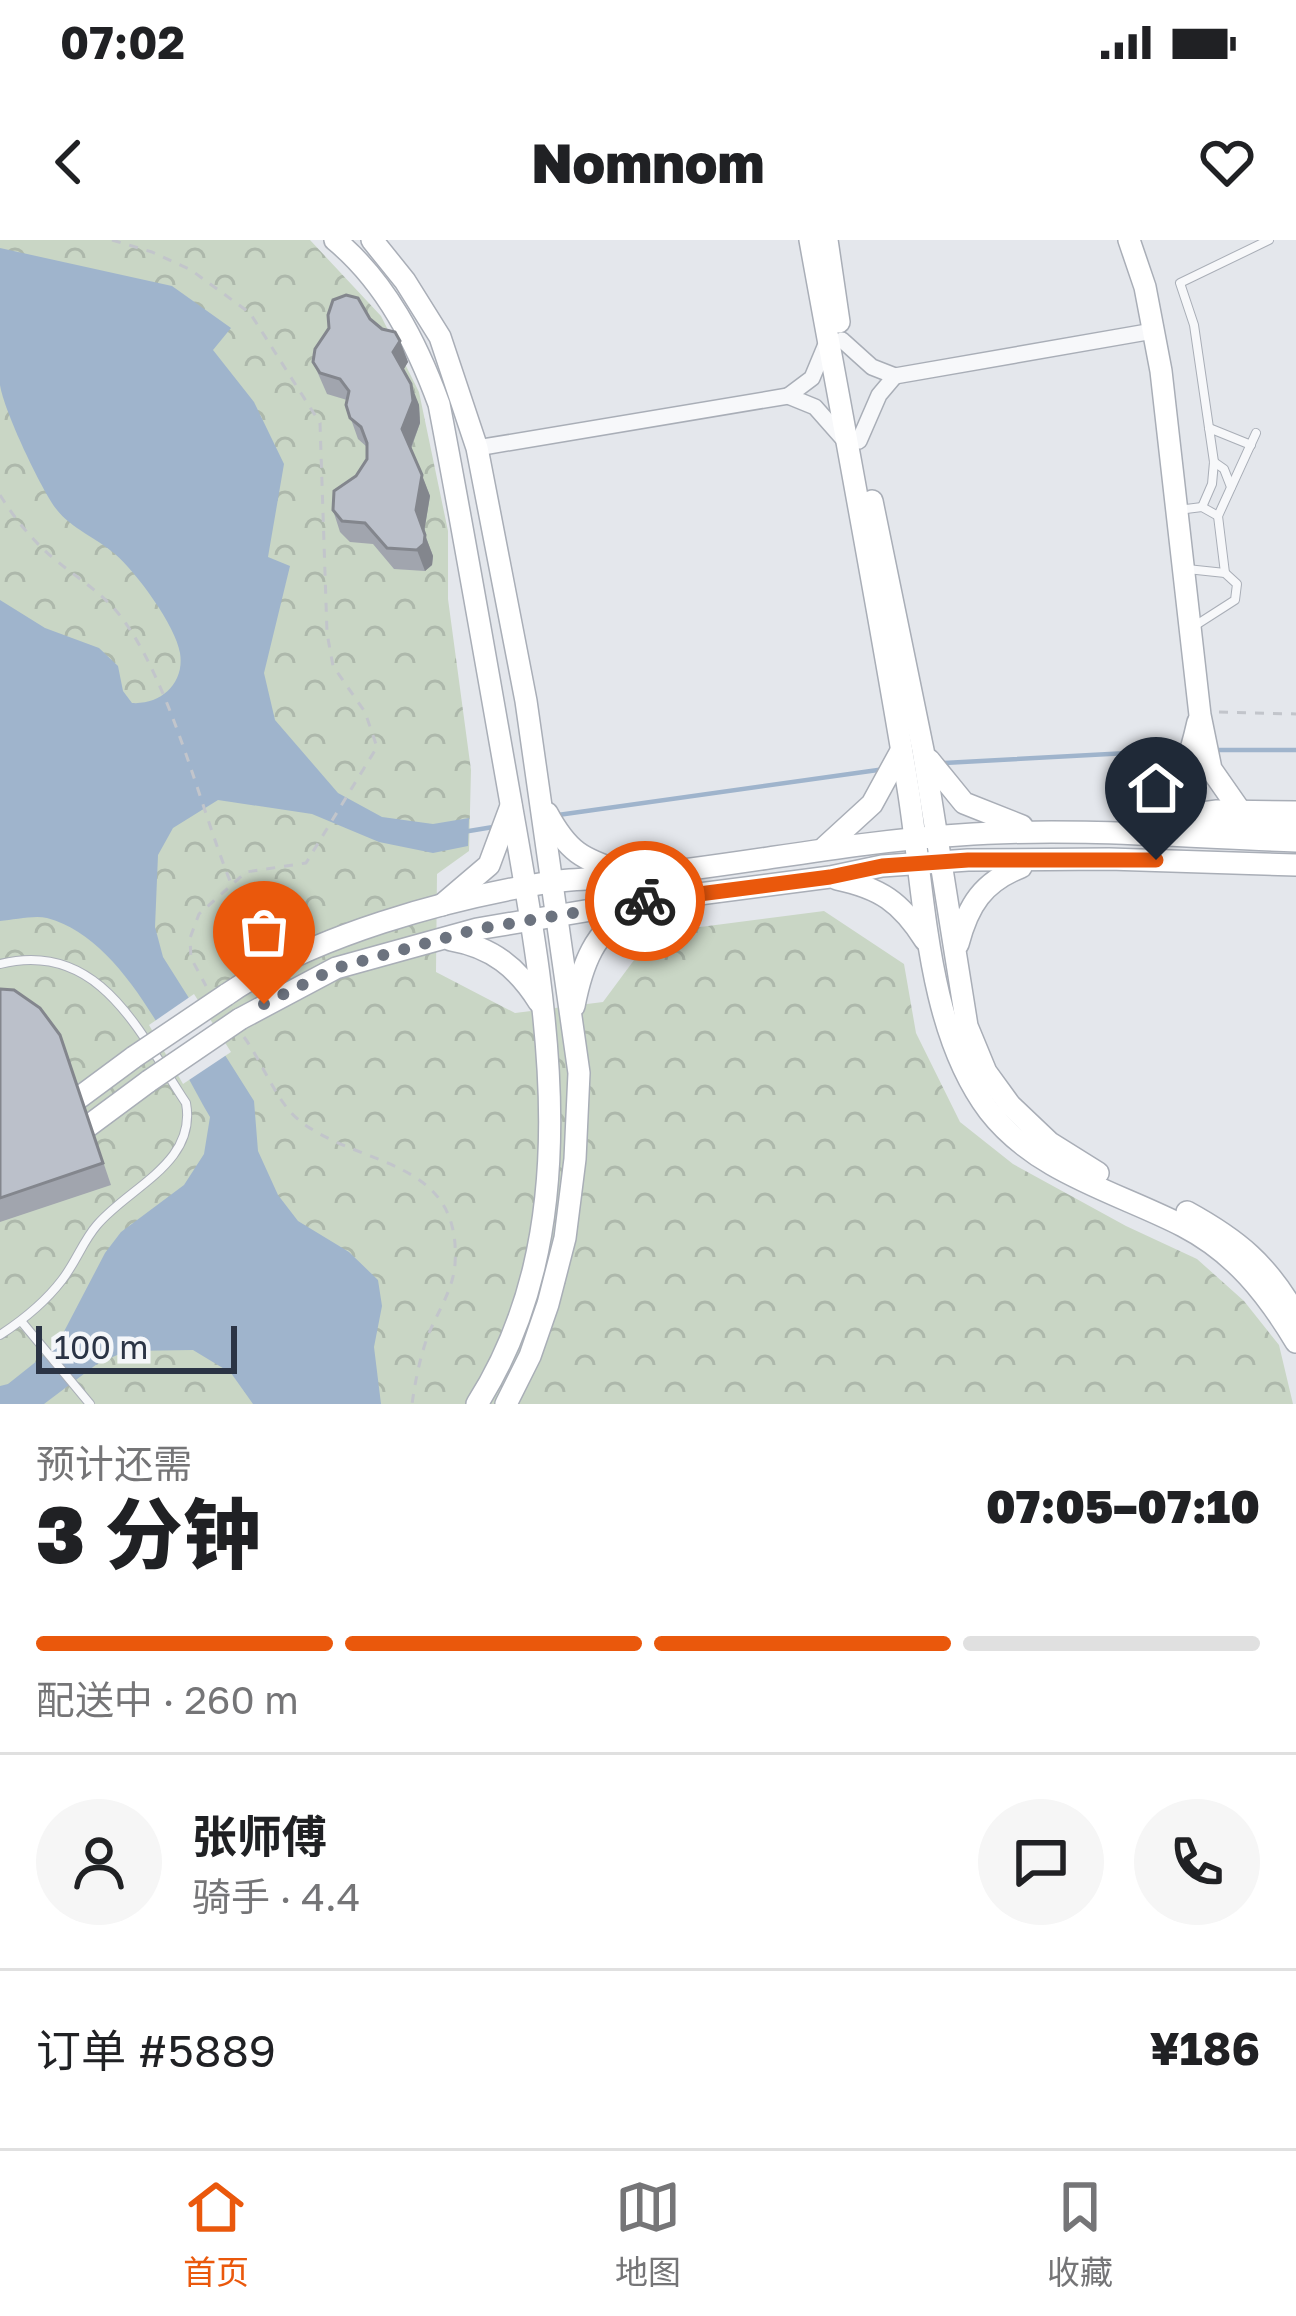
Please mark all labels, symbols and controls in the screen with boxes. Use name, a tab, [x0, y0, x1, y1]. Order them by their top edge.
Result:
text: 07:02	[60, 15, 185, 69]
icon: back	[36, 129, 102, 195]
icon: heart	[1194, 129, 1260, 195]
text: Nomnom	[531, 130, 765, 195]
pin	[1105, 737, 1207, 860]
icon: home	[1123, 755, 1189, 821]
courier	[585, 841, 705, 961]
icon: bike	[612, 868, 678, 934]
pin	[213, 881, 315, 1004]
icon: bag	[231, 899, 297, 965]
scale bar	[36, 1320, 237, 1373]
text: 100 m	[54, 1327, 148, 1366]
text: 预计还需	[36, 1440, 192, 1487]
text: 07:05–07:10	[986, 1479, 1260, 1533]
text: 3 分钟	[36, 1487, 261, 1580]
text: 配送中 · 260 m	[36, 1676, 299, 1723]
button: person	[36, 1799, 162, 1925]
button: chat	[978, 1799, 1104, 1925]
button: phone	[1134, 1799, 1260, 1925]
text: 张师傅	[192, 1809, 327, 1863]
text: 骑手 · 4.4	[192, 1873, 360, 1920]
text: ¥186	[1150, 2021, 1260, 2075]
text: 订单 #5889	[36, 2023, 276, 2077]
tab: 首页	[183, 2174, 249, 2294]
tab: 地图	[615, 2174, 681, 2294]
tab: 收藏	[1047, 2174, 1113, 2294]

